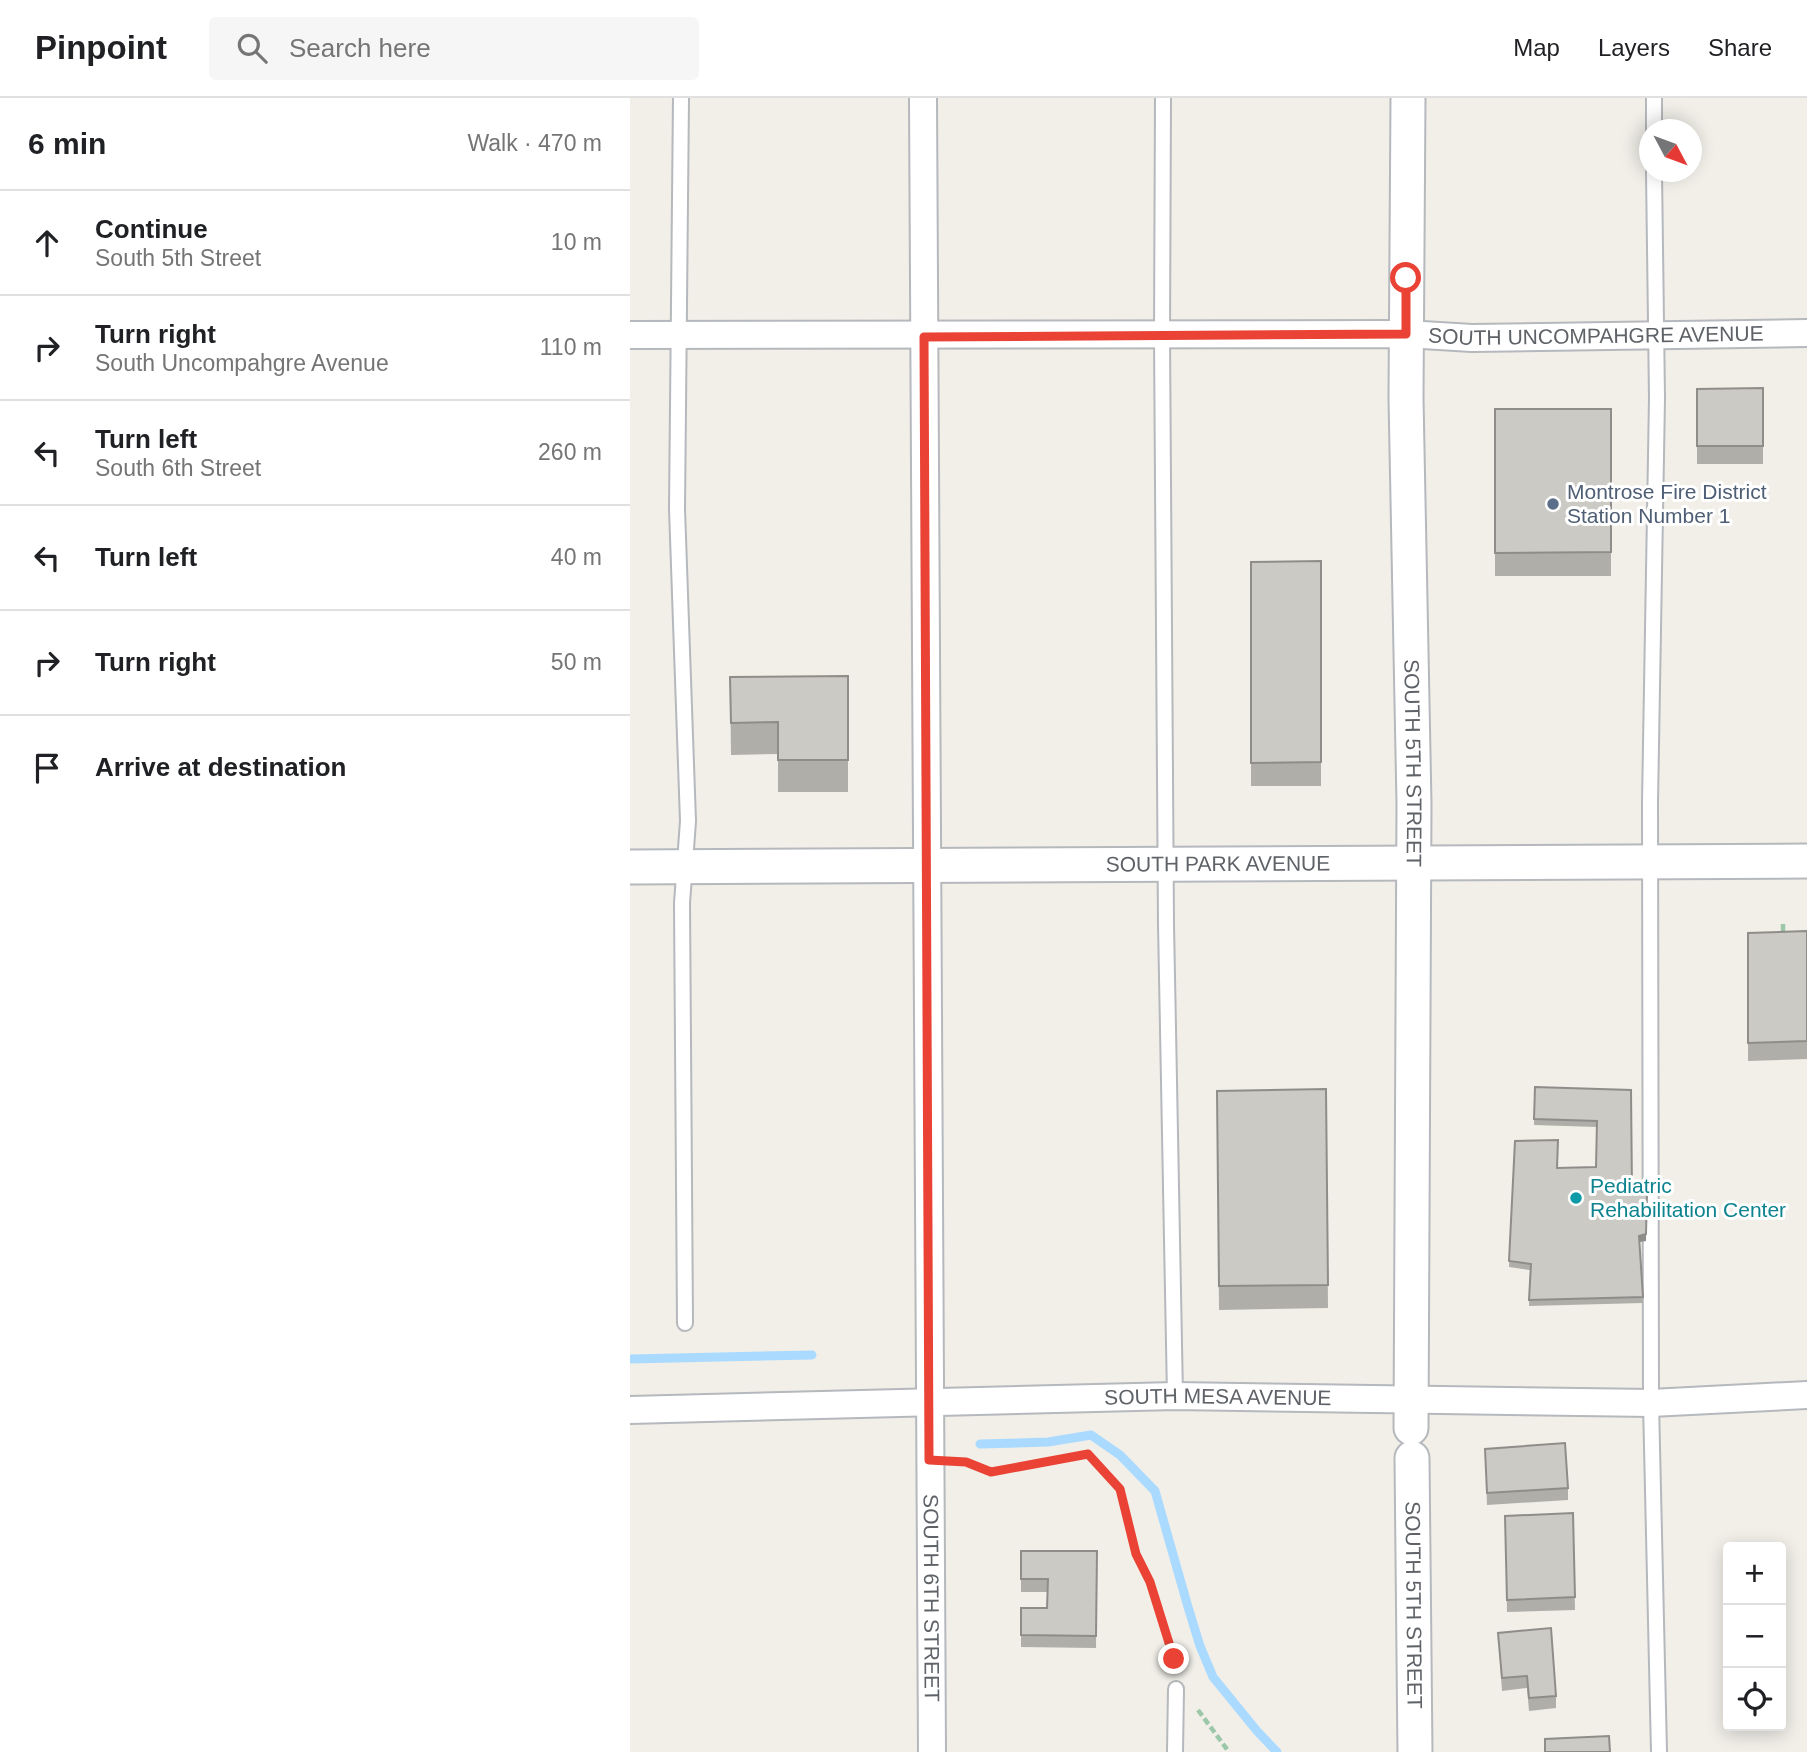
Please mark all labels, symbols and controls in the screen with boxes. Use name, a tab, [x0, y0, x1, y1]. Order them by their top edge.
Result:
search box	[209, 17, 699, 80]
text: Pinpoint	[35, 29, 167, 66]
icon: search	[233, 29, 271, 67]
text: Search here	[289, 33, 431, 63]
text: Map	[1513, 34, 1560, 61]
text: Layers	[1598, 34, 1670, 61]
text: Share	[1708, 34, 1772, 61]
north arrow	[1639, 119, 1702, 182]
text: 6 min	[28, 127, 106, 160]
text: Walk · 470 m	[467, 130, 602, 156]
text: Continue	[95, 214, 208, 244]
icon: ahead	[28, 224, 66, 262]
text: 10 m	[551, 229, 602, 255]
text: South 5th Street	[95, 245, 261, 271]
route start	[1390, 262, 1421, 293]
text: Turn right	[95, 319, 216, 349]
street label: SOUTH UNCOMPAHGRE AVENUE	[1428, 322, 1764, 349]
icon: right	[28, 329, 66, 367]
text: 110 m	[540, 334, 602, 360]
text: South Uncompahgre Avenue	[95, 350, 389, 376]
text: Turn left	[95, 424, 197, 454]
icon: left	[28, 434, 66, 472]
text: 260 m	[538, 439, 602, 465]
text: South 6th Street	[95, 455, 261, 481]
place label: Montrose Fire District Station Number 1	[1567, 480, 1767, 527]
marker: Montrose Fire District Station Number 1	[1545, 496, 1561, 512]
icon: left	[28, 539, 66, 577]
text: Turn left	[95, 542, 197, 572]
text: 40 m	[551, 544, 602, 570]
icon: right	[28, 644, 66, 682]
text: Turn right	[95, 647, 216, 677]
text: 50 m	[551, 649, 602, 675]
street label: SOUTH 5TH STREET	[1400, 659, 1426, 867]
icon: arrive	[28, 749, 66, 787]
text: Arrive at destination	[95, 752, 346, 782]
street label: SOUTH PARK AVENUE	[1106, 851, 1330, 876]
place label: Pediatric Rehabilitation Center	[1590, 1174, 1786, 1221]
marker: Pediatric Rehabilitation Center	[1568, 1190, 1584, 1206]
street label: SOUTH MESA AVENUE	[1104, 1384, 1332, 1409]
street label: SOUTH 6TH STREET	[920, 1494, 944, 1702]
street label: SOUTH 5TH STREET	[1401, 1501, 1427, 1709]
map controls	[1723, 1542, 1786, 1731]
button: +	[1723, 1542, 1786, 1605]
button: −	[1723, 1605, 1786, 1668]
route end	[1158, 1643, 1189, 1674]
button: locate	[1723, 1668, 1786, 1731]

